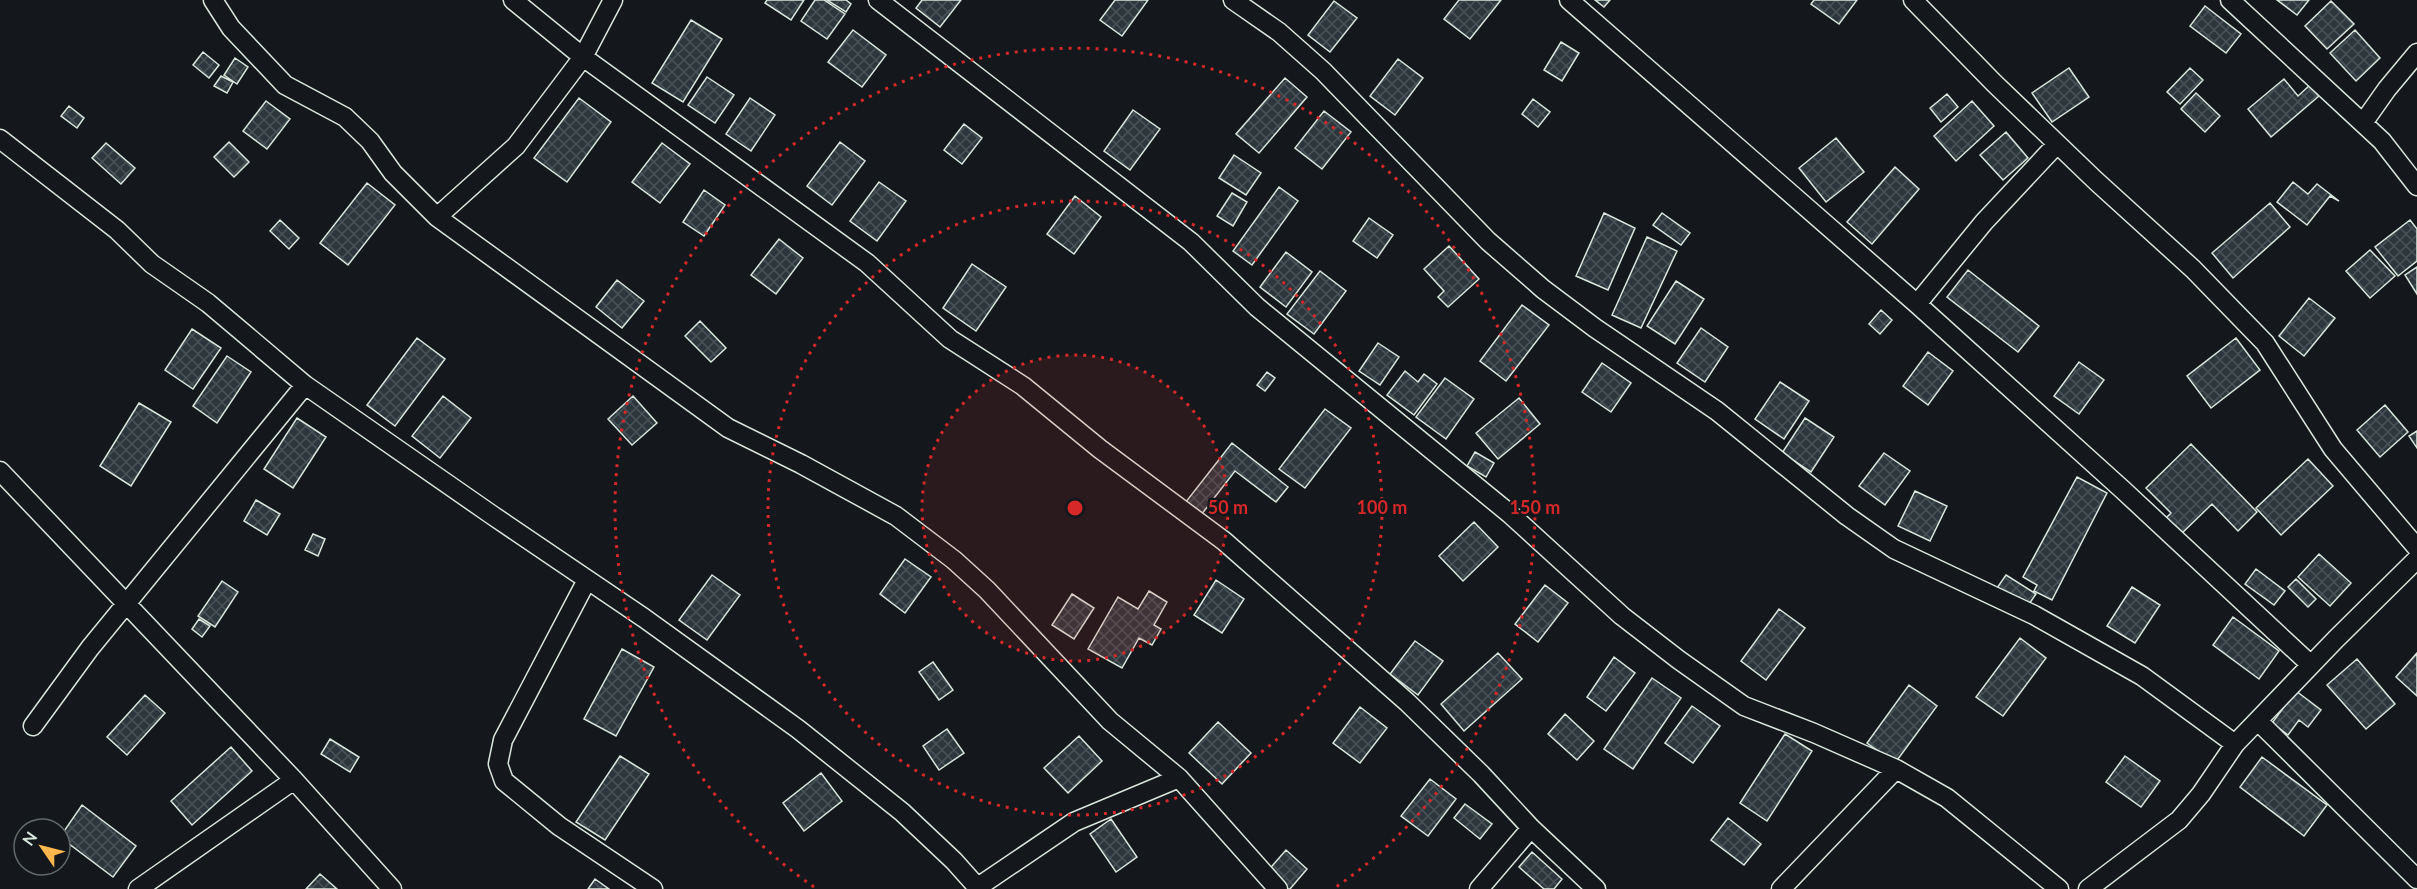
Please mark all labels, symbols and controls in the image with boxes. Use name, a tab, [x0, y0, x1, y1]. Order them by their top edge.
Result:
text: 50 m	[1208, 496, 1248, 518]
text: 100 m	[1357, 496, 1407, 518]
text: 150 m	[1510, 496, 1560, 518]
centre of rings	[1065, 498, 1085, 518]
north arrow	[12, 817, 72, 877]
text: N	[18, 828, 41, 849]

